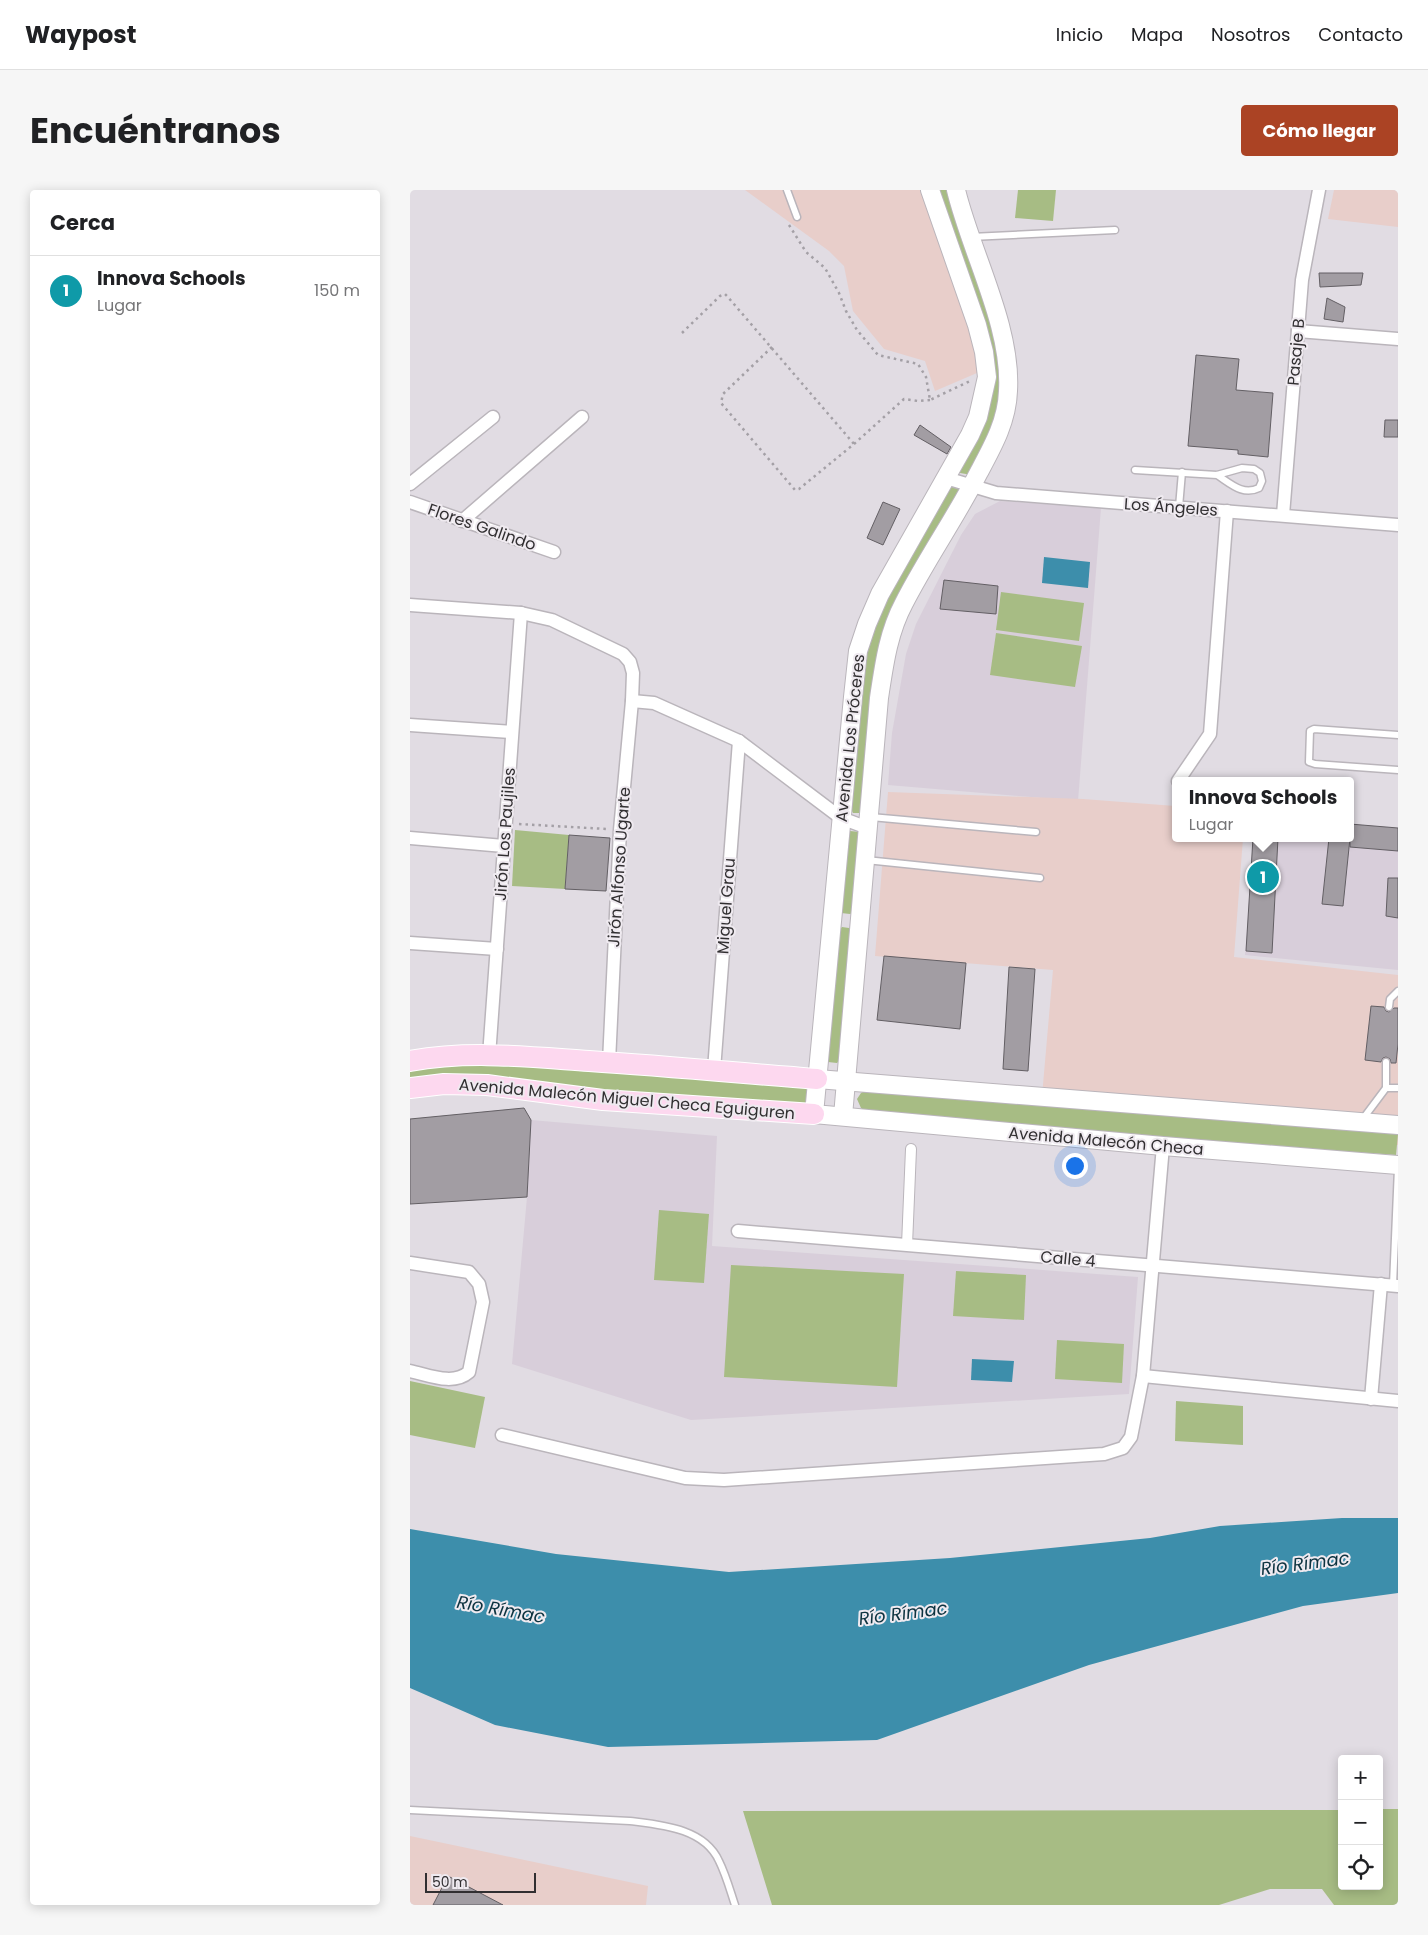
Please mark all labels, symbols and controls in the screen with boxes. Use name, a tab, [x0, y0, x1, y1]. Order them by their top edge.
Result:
text: Waypost	[25, 18, 136, 51]
text: Inicio	[1056, 22, 1103, 47]
text: Mapa	[1131, 22, 1183, 47]
text: Nosotros	[1211, 22, 1290, 47]
text: Contacto	[1318, 22, 1403, 47]
button: Cómo llegar	[1241, 105, 1398, 156]
text: Encuéntranos	[30, 106, 281, 155]
text: Cerca	[50, 208, 115, 237]
text: Innova Schools	[97, 265, 246, 292]
text: 1	[63, 279, 69, 302]
text: 150 m	[314, 279, 360, 302]
text: Lugar	[97, 294, 142, 317]
street label: Pasaje B	[1282, 317, 1310, 386]
street label: Los Ángeles	[1123, 492, 1219, 522]
street label: Flores Galindo	[425, 498, 539, 556]
street label: Avenida Los Próceres	[830, 653, 870, 823]
street label: Jirón Los Paujiles	[489, 767, 521, 901]
popup	[1172, 777, 1354, 842]
text: Innova Schools	[1189, 784, 1337, 811]
street label: Jirón Alfonso Ugarte	[602, 786, 636, 948]
text: Lugar	[1189, 813, 1233, 836]
street label: Miguel Grau	[711, 857, 741, 955]
pin: 1	[1247, 858, 1279, 896]
street label: Avenida Malecón Miguel Checa Eguiguren	[458, 1073, 796, 1125]
street label: Avenida Malecón Checa	[1008, 1121, 1204, 1161]
your location	[1062, 1153, 1088, 1179]
street label: Calle 4	[1039, 1245, 1097, 1273]
water label: Río Rímac	[1259, 1545, 1351, 1581]
water label: Río Rímac	[455, 1589, 547, 1629]
water label: Río Rímac	[857, 1595, 949, 1631]
map controls	[1338, 1755, 1383, 1890]
button: +	[1338, 1755, 1383, 1800]
button: −	[1338, 1800, 1383, 1845]
button: locate	[1338, 1845, 1383, 1890]
scale bar	[425, 1870, 536, 1893]
text: 50 m	[432, 1872, 468, 1892]

